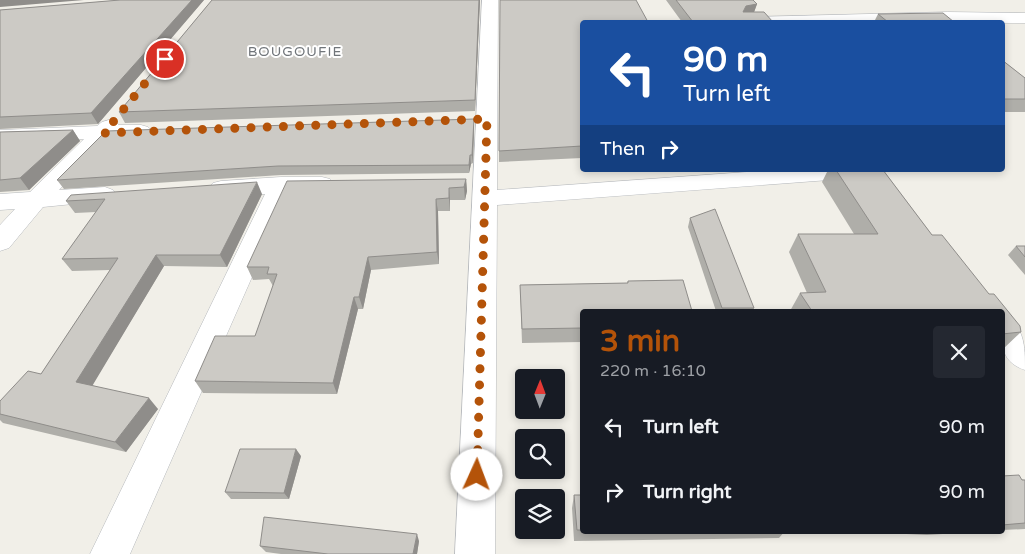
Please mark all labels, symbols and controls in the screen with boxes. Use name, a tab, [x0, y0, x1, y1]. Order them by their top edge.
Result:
pin	[144, 38, 186, 80]
text: 90 m	[683, 39, 768, 81]
icon: left	[600, 40, 665, 105]
district label: BOUGOUFIE	[248, 43, 342, 60]
icon: arrive	[151, 45, 179, 73]
text: Turn left	[683, 81, 771, 107]
icon: right	[655, 135, 683, 163]
text: Then	[600, 138, 645, 160]
text: 3 min	[600, 323, 680, 360]
button: close	[933, 326, 985, 378]
text: 220 m · 16:10	[600, 361, 706, 381]
north arrow	[515, 369, 565, 419]
map controls	[515, 369, 565, 539]
icon: left	[600, 413, 628, 441]
text: Turn left	[643, 416, 719, 438]
text: 90 m	[939, 416, 985, 438]
button: search	[515, 429, 565, 479]
position arrow	[450, 448, 502, 500]
icon: right	[600, 478, 628, 506]
text: Turn right	[643, 481, 731, 503]
text: 90 m	[939, 481, 985, 503]
button: layers	[515, 489, 565, 539]

